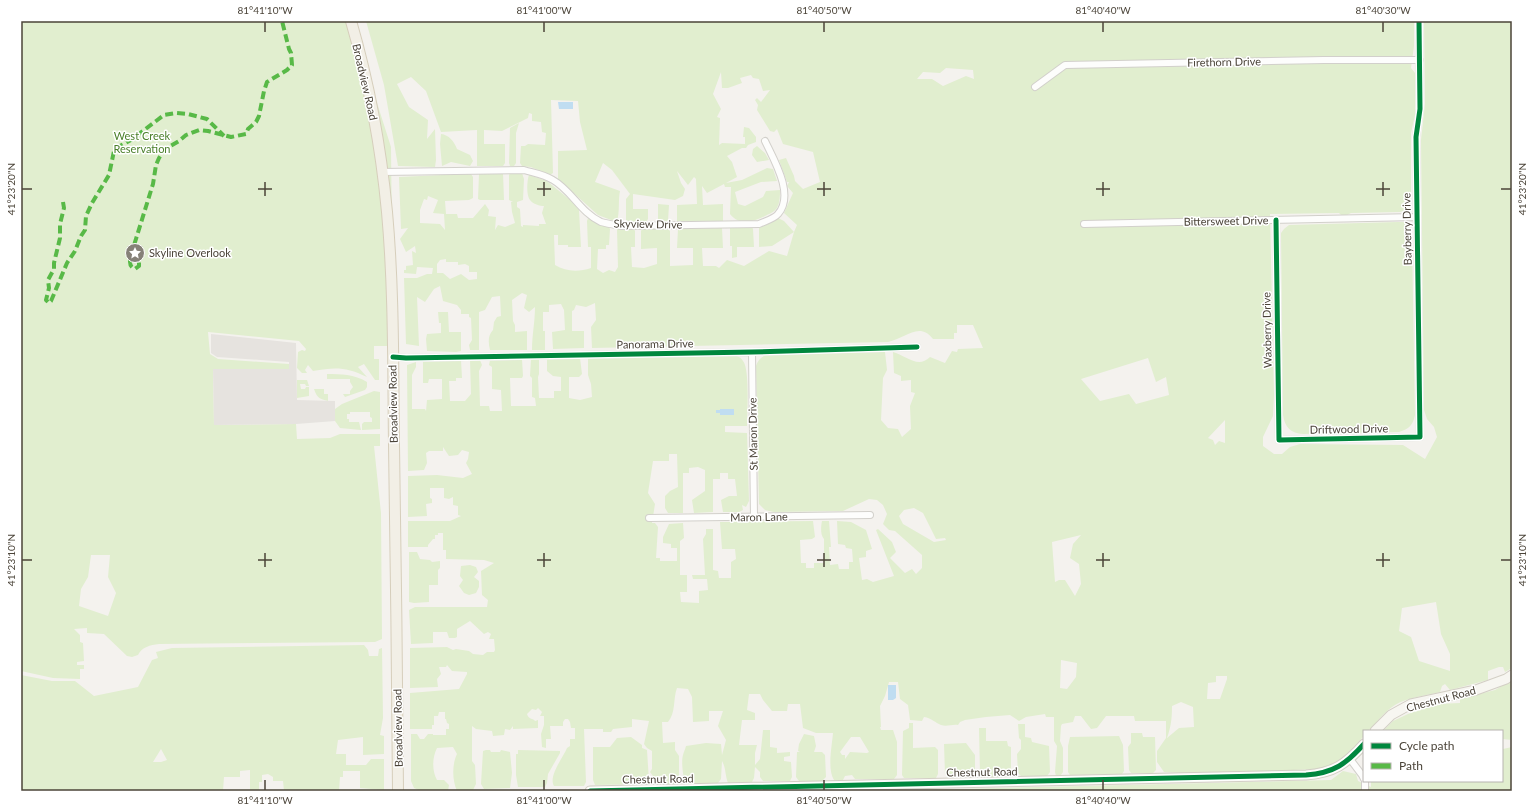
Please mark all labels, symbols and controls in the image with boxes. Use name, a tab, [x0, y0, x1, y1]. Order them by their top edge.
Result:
text: 81°41'10"W	[237, 4, 293, 16]
text: 81°41'00"W	[516, 4, 572, 16]
text: 81°40'50"W	[796, 4, 852, 16]
text: 81°40'40"W	[1075, 4, 1131, 16]
text: 81°40'30"W	[1355, 4, 1411, 16]
street label: Broadview Road	[350, 42, 381, 122]
street label: Firethorn Drive	[1187, 54, 1261, 69]
park label: West Creek Reservation	[113, 129, 171, 155]
text: 41°23'20"N	[5, 163, 17, 215]
text: 41°23'20"N	[1516, 163, 1528, 215]
street label: Bayberry Drive	[1399, 192, 1414, 265]
street label: Bittersweet Drive	[1183, 213, 1269, 228]
street label: Skyview Drive	[614, 216, 683, 231]
place icon: Skyline Overlook	[124, 242, 146, 264]
place label: Skyline Overlook	[149, 246, 231, 259]
street label: Waxberry Drive	[1259, 292, 1274, 368]
street label: Panorama Drive	[616, 336, 694, 351]
street label: Broadview Road	[385, 365, 400, 443]
street label: St Maron Drive	[745, 397, 760, 471]
street label: Driftwood Drive	[1310, 421, 1389, 436]
street label: Maron Lane	[730, 509, 788, 524]
text: 41°23'10"N	[5, 534, 17, 586]
text: 41°23'10"N	[1516, 534, 1528, 586]
street label: Chestnut Road	[1405, 683, 1477, 714]
street label: Broadview Road	[390, 689, 405, 767]
legend	[1363, 730, 1503, 782]
text: Cycle path	[1399, 738, 1454, 753]
text: Path	[1399, 758, 1423, 773]
street label: Chestnut Road	[946, 764, 1018, 779]
street label: Chestnut Road	[622, 771, 694, 786]
text: 81°41'10"W	[237, 794, 293, 806]
text: 81°41'00"W	[516, 794, 572, 806]
text: 81°40'50"W	[796, 794, 852, 806]
text: 81°40'40"W	[1075, 794, 1131, 806]

